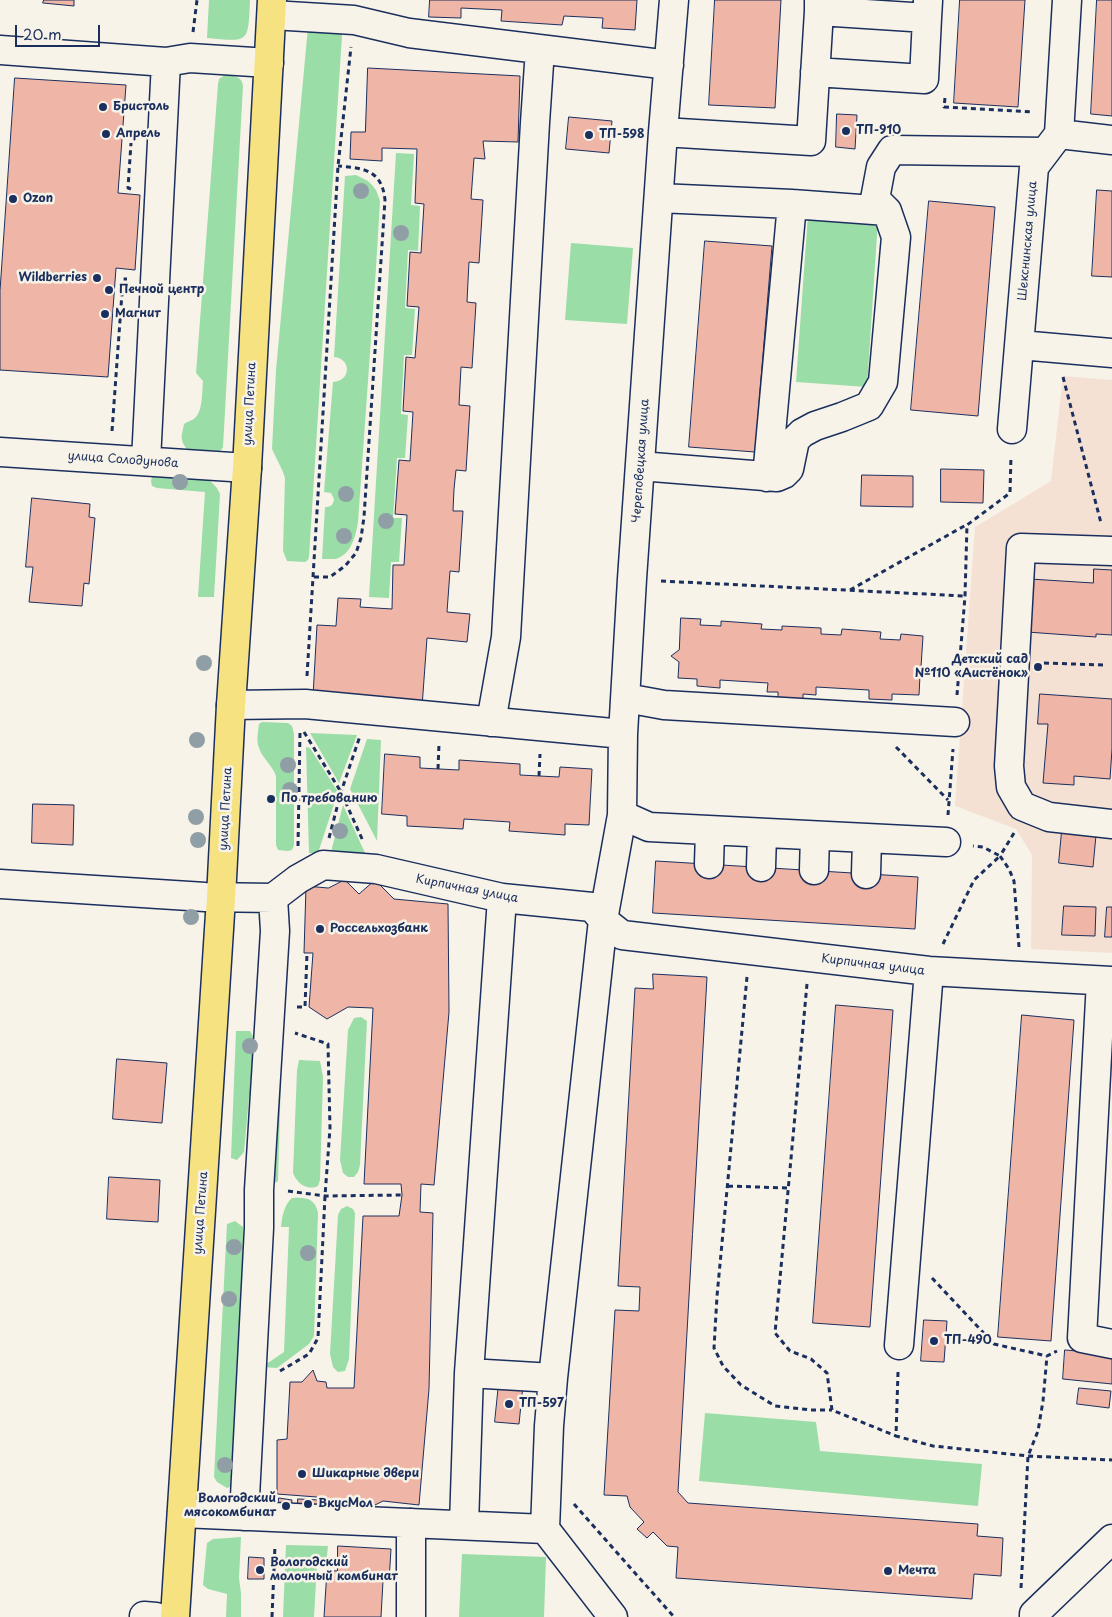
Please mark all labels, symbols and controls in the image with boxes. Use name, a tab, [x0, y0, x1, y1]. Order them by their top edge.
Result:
scale bar	[18, 15, 102, 47]
text: 20 m	[23, 22, 62, 45]
place label: Бристоль	[113, 100, 169, 114]
marker: Бристоль	[97, 101, 109, 113]
place label: ТП-910	[856, 124, 901, 138]
marker: ТП-910	[840, 125, 852, 137]
place label: Апрель	[116, 127, 160, 141]
marker: Апрель	[100, 128, 112, 140]
place label: ТП-598	[599, 128, 644, 142]
marker: ТП-598	[583, 129, 595, 141]
street label: Шекснинская улица	[1016, 181, 1040, 301]
place label: Ozon	[23, 192, 53, 206]
marker: Ozon	[7, 193, 19, 205]
place label: Wildberries	[18, 271, 87, 285]
marker: Wildberries	[91, 272, 103, 284]
place label: Печной центр	[119, 283, 204, 297]
marker: Печной центр	[103, 284, 115, 296]
place label: Магнит	[115, 307, 161, 321]
marker: Магнит	[99, 308, 111, 320]
street label: улица Петина	[241, 362, 259, 446]
street label: Череповецкая улица	[629, 399, 653, 523]
street label: улица Солодунова	[67, 449, 179, 471]
place label: Детский сад №110 «Аистёнок»	[915, 653, 1028, 681]
marker: Детский сад №110 «Аистёнок»	[1032, 661, 1044, 673]
street label: улица Петина	[217, 767, 235, 851]
place label: По требованию	[281, 792, 377, 806]
marker: По требованию	[265, 793, 277, 805]
street label: Кирпичная улица	[415, 872, 519, 906]
place label: Россельхозбанк	[330, 922, 428, 936]
marker: Россельхозбанк	[314, 923, 326, 935]
street label: Кирпичная улица	[821, 952, 925, 978]
street label: улица Петина	[191, 1171, 211, 1255]
place label: ТП-490	[944, 1334, 992, 1348]
marker: ТП-490	[928, 1335, 940, 1347]
place label: ТП-597	[519, 1397, 564, 1411]
marker: ТП-597	[503, 1398, 515, 1410]
place label: Шикарные двери	[312, 1467, 419, 1481]
marker: Шикарные двери	[296, 1468, 308, 1480]
place label: Вологодский мясокомбинат	[184, 1492, 276, 1520]
place label: ВкусМол	[318, 1497, 373, 1511]
marker: ВкусМол	[302, 1498, 314, 1510]
marker: Вологодский мясокомбинат	[280, 1500, 292, 1512]
place label: Вологодский молочный комбинат	[270, 1556, 398, 1584]
marker: Вологодский молочный комбинат	[254, 1564, 266, 1576]
place label: Мечта	[898, 1564, 936, 1578]
marker: Мечта	[882, 1565, 894, 1577]

